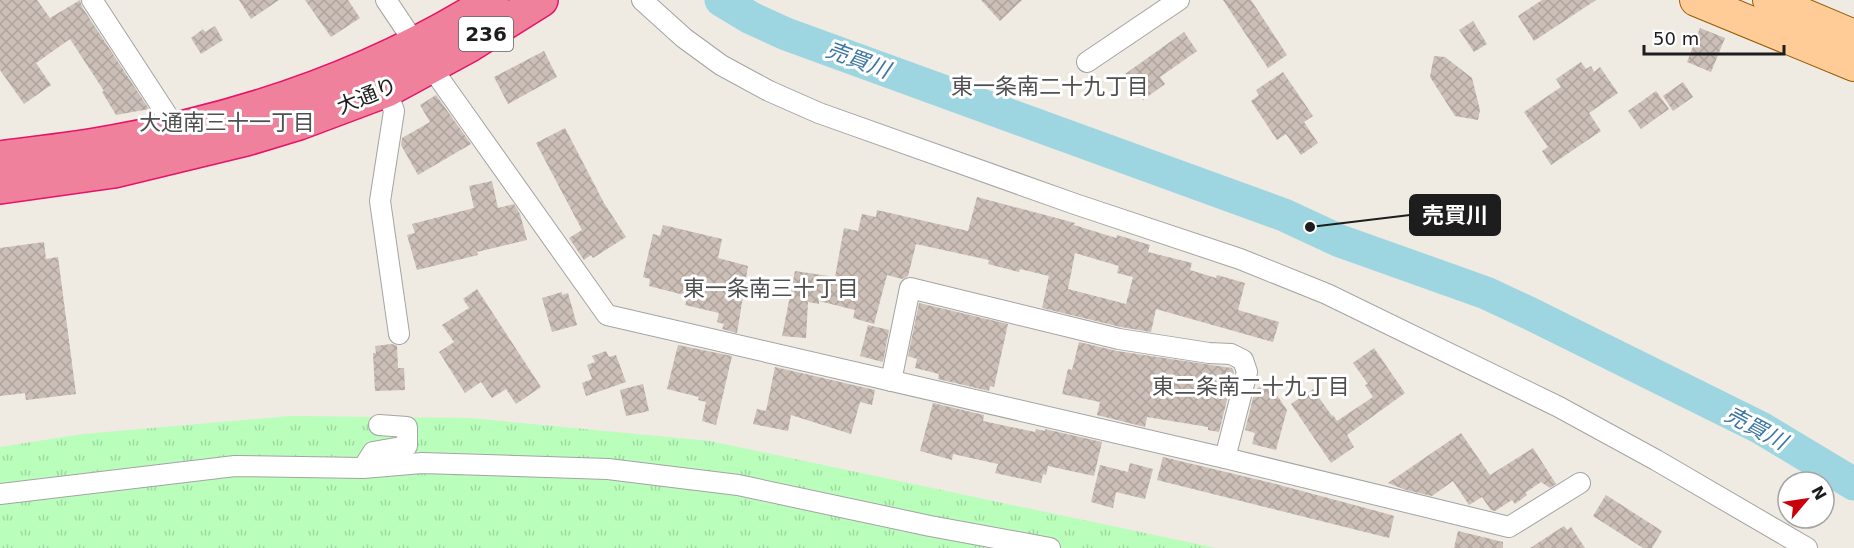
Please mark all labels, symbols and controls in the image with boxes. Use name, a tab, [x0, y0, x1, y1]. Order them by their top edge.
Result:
road number: 236	[459, 17, 513, 51]
scale bar	[1644, 18, 1784, 56]
text: 50 m	[1653, 28, 1699, 49]
water label: 売買川	[823, 37, 895, 84]
street label: 大通り	[333, 73, 401, 119]
district label: 東一条南二十九丁目	[951, 74, 1149, 99]
district label: 大通南三十一丁目	[139, 110, 315, 135]
callout: 売買川	[1410, 195, 1500, 235]
text: 売買川	[1422, 203, 1488, 228]
district label: 東一条南三十丁目	[683, 276, 859, 301]
district label: 東二条南二十九丁目	[1152, 374, 1350, 399]
water label: 売買川	[1721, 401, 1793, 455]
north arrow	[1776, 470, 1836, 530]
text: N	[1807, 483, 1830, 503]

